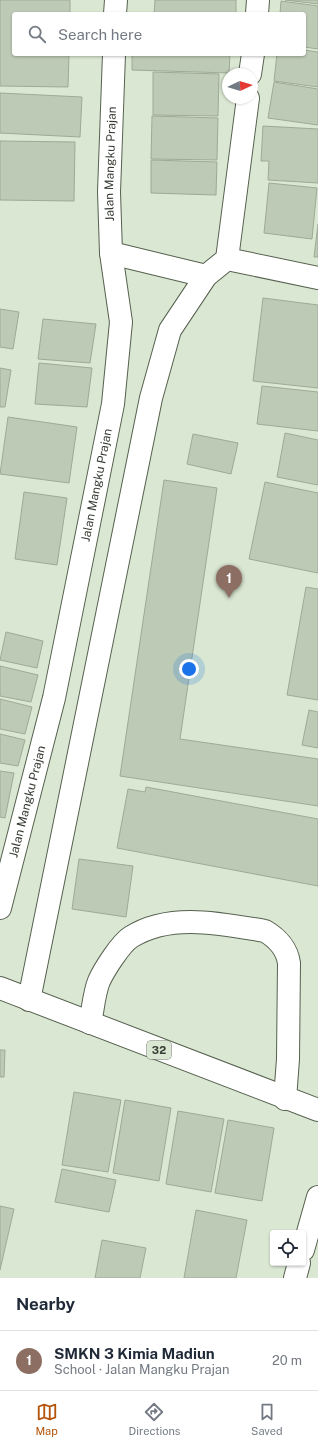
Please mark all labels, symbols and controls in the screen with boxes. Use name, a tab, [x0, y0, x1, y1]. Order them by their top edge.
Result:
search box	[12, 12, 306, 56]
icon: search	[26, 23, 48, 45]
text: Search here	[58, 26, 142, 43]
north arrow	[222, 68, 258, 104]
street label: Jalan Mangku Prajan	[102, 106, 119, 222]
street label: Jalan Mangku Prajan	[79, 427, 115, 543]
pin: 1	[216, 565, 242, 598]
your location	[179, 659, 199, 679]
street label: Jalan Mangku Prajan	[6, 744, 49, 859]
road number: 32	[147, 1041, 171, 1059]
map controls	[270, 1230, 306, 1266]
button: locate	[270, 1230, 306, 1266]
text: Nearby	[16, 1294, 75, 1314]
text: SMKN 3 Kimia Madiun	[54, 1345, 215, 1362]
text: 1	[26, 1353, 32, 1368]
text: 20 m	[272, 1353, 302, 1368]
text: School · Jalan Mangku Prajan	[54, 1362, 230, 1377]
tab: Map	[35, 1401, 58, 1437]
tab: Directions	[129, 1401, 180, 1437]
tab: Saved	[251, 1401, 283, 1437]

